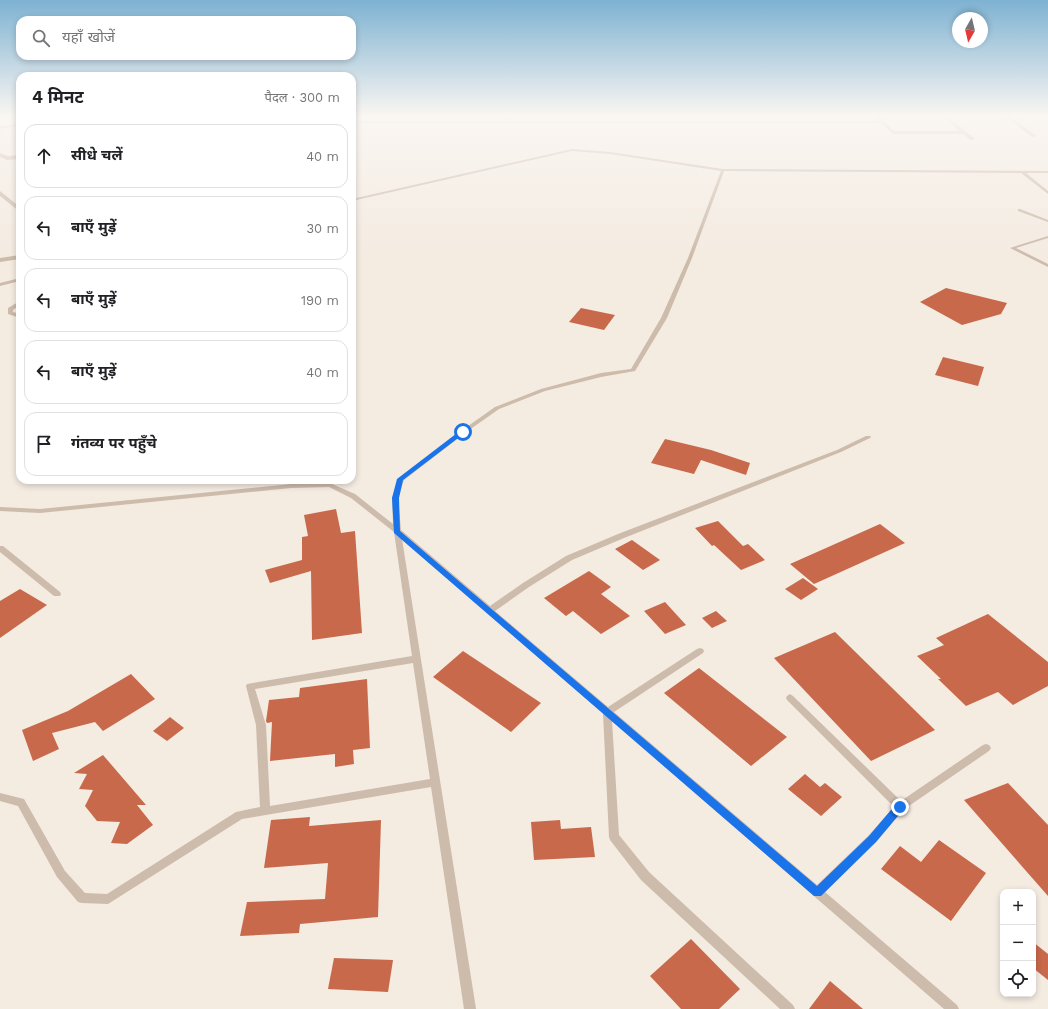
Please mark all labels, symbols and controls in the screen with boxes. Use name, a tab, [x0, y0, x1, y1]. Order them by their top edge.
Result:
north arrow	[952, 12, 988, 48]
search box	[16, 16, 356, 60]
icon: search	[30, 27, 52, 49]
text: यहाँ खोजें	[62, 28, 115, 46]
text: 4 मिनट	[32, 87, 84, 107]
text: पैदल · 300 m	[265, 90, 340, 105]
icon: ahead	[33, 145, 55, 167]
text: सीधे चलें	[71, 146, 123, 164]
text: 40 m	[306, 149, 339, 164]
icon: left	[33, 217, 55, 239]
text: बाएँ मुड़ें	[71, 218, 116, 236]
text: 30 m	[307, 221, 339, 236]
icon: left	[33, 289, 55, 311]
text: बाएँ मुड़ें	[71, 290, 116, 308]
text: 190 m	[301, 293, 339, 308]
icon: left	[33, 361, 55, 383]
text: बाएँ मुड़ें	[71, 362, 116, 380]
text: 40 m	[306, 365, 339, 380]
route start	[454, 423, 472, 441]
icon: arrive	[33, 433, 55, 455]
text: गंतव्य पर पहुँचे	[71, 434, 157, 452]
route end	[891, 798, 909, 816]
map controls	[1000, 889, 1036, 997]
button: +	[1000, 889, 1036, 925]
button: −	[1000, 925, 1036, 961]
button: locate	[1000, 961, 1036, 997]

